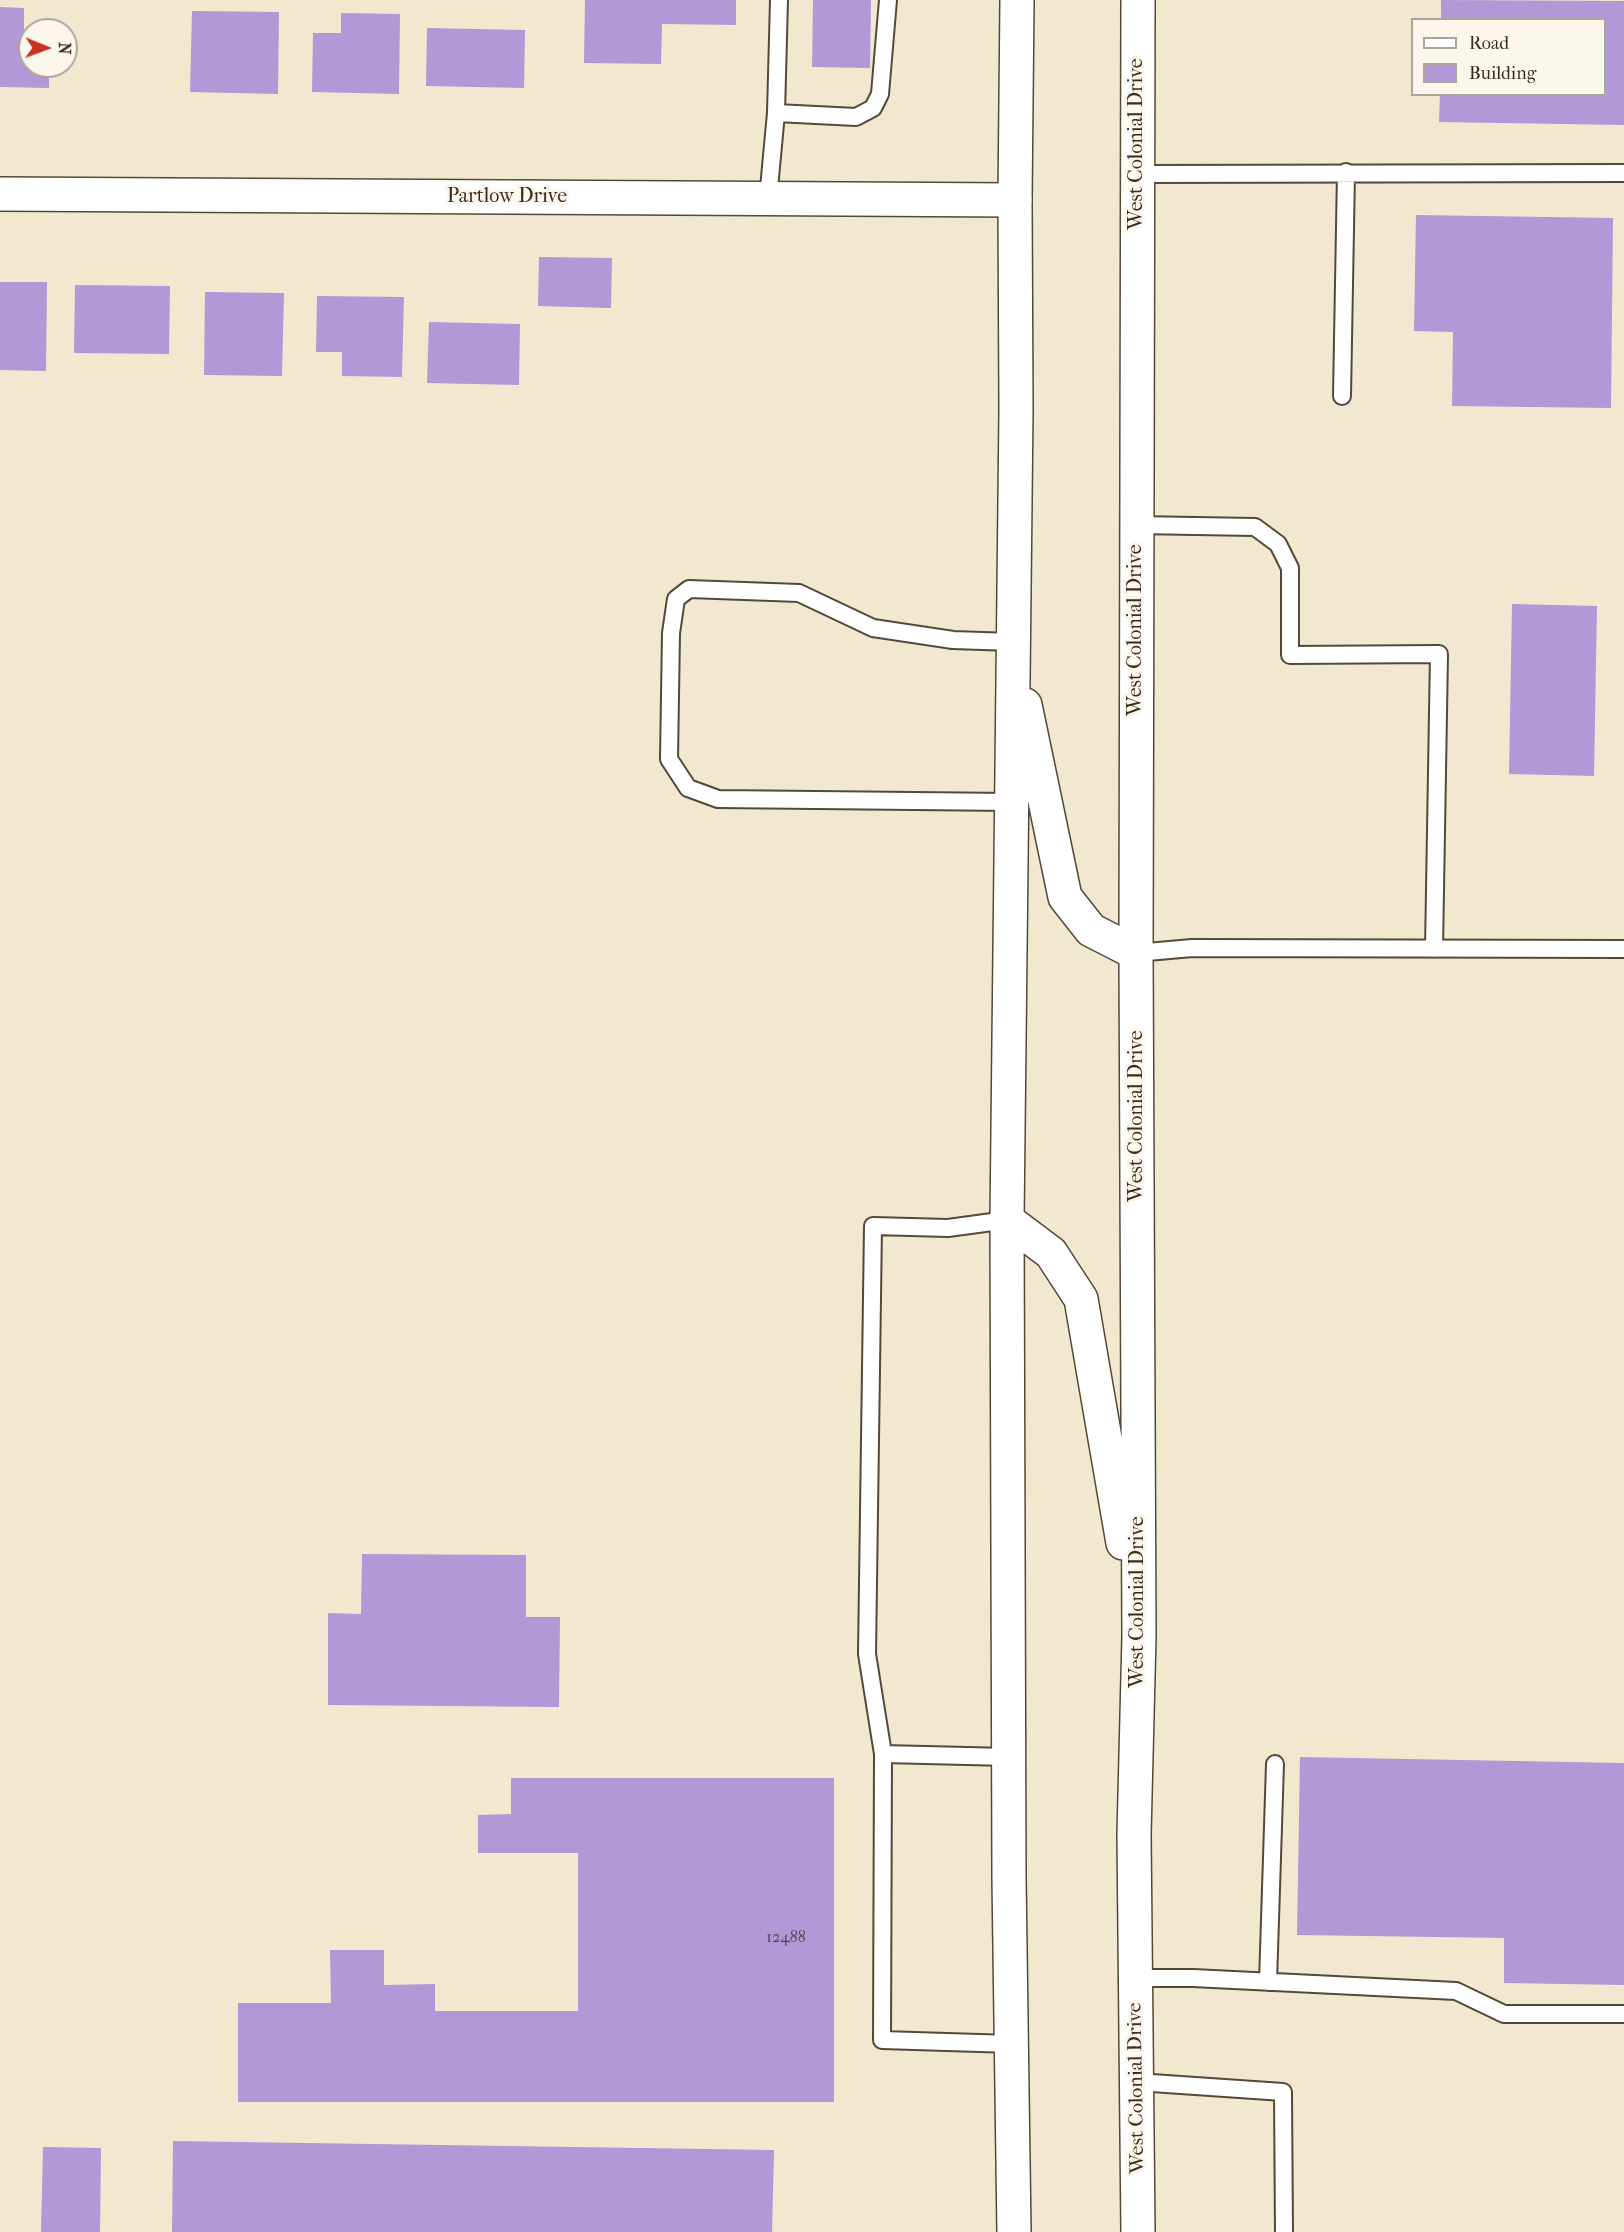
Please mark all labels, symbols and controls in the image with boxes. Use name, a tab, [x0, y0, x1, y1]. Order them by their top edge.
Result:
north arrow	[18, 18, 78, 78]
legend	[1411, 18, 1606, 96]
text: Road	[1469, 33, 1509, 54]
text: N	[55, 42, 74, 55]
street label: West Colonial Drive	[1125, 58, 1149, 230]
text: Building	[1469, 63, 1536, 84]
street label: Partlow Drive	[447, 185, 567, 209]
street label: West Colonial Drive	[1124, 544, 1148, 716]
street label: West Colonial Drive	[1125, 1030, 1149, 1202]
street label: West Colonial Drive	[1126, 1516, 1150, 1688]
house number: 12488	[766, 1928, 806, 1948]
street label: West Colonial Drive	[1124, 2002, 1150, 2174]

